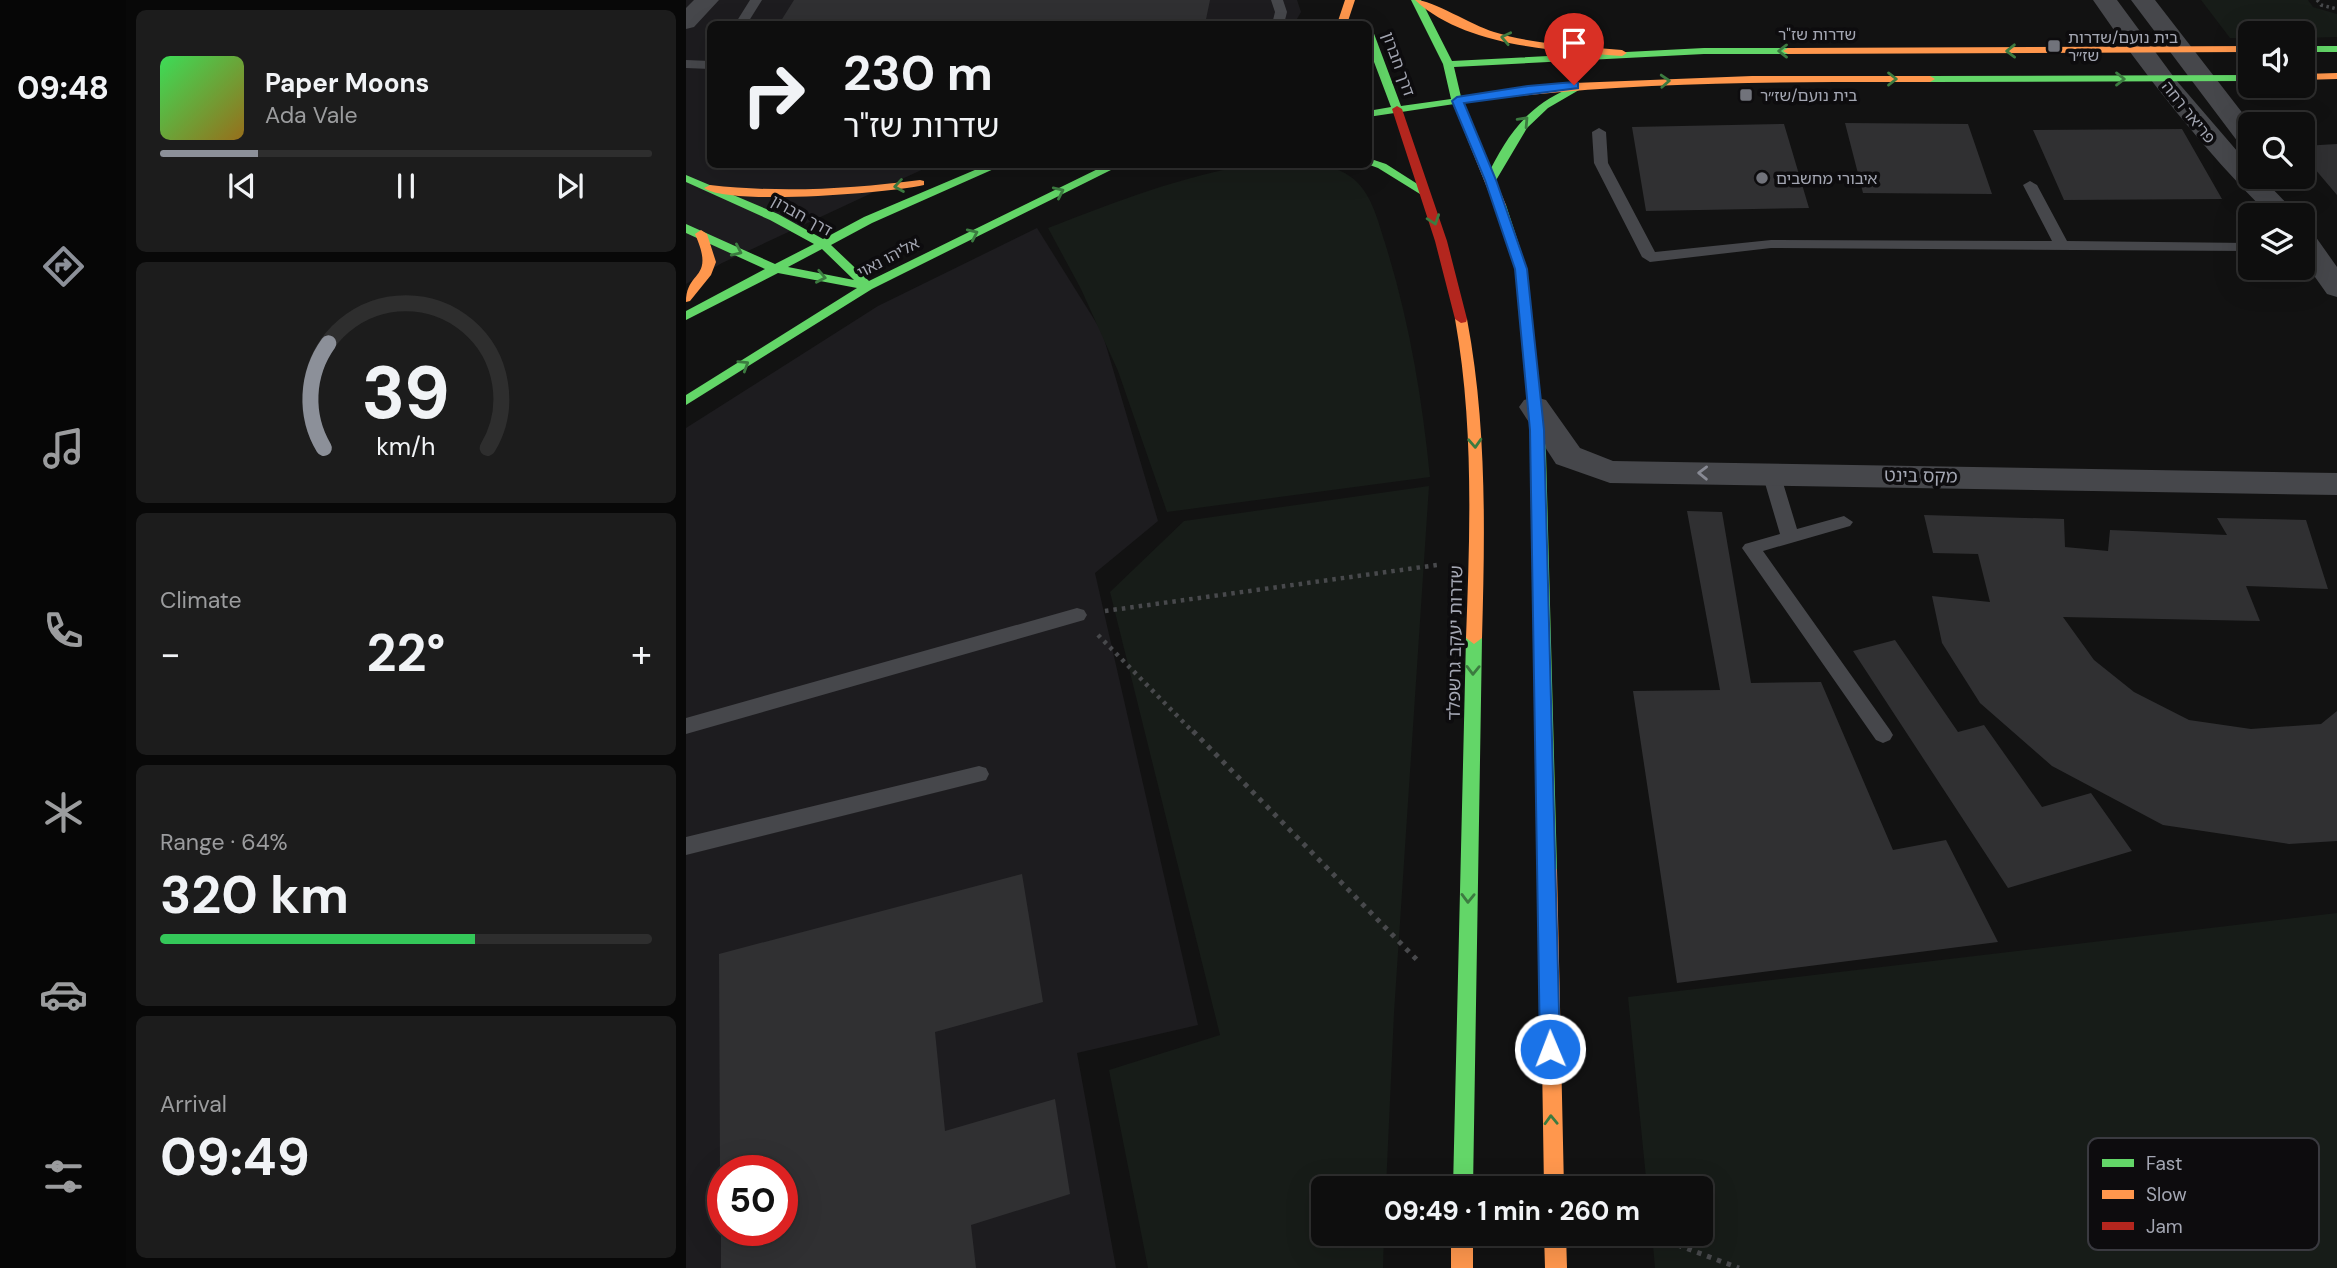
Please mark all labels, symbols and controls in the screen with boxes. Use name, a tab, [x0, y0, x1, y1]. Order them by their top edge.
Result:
pin	[1544, 13, 1604, 85]
map controls	[2238, 21, 2315, 280]
button: sound	[2238, 21, 2315, 98]
icon: arrive	[1555, 24, 1593, 62]
street label: שדרות שז"ר	[1778, 24, 1856, 45]
place label: בית נועם/שדרות שז״ר	[2068, 27, 2178, 66]
street label: דרך חברון	[1377, 29, 1420, 100]
one-way arrow	[1500, 31, 1512, 46]
marker: בית נועם/שדרות שז״ר	[2046, 38, 2062, 54]
text: 230 m	[843, 41, 993, 105]
one-way arrow	[1778, 43, 1788, 59]
one-way arrow	[2005, 43, 2016, 58]
icon: right	[728, 49, 819, 140]
text: Paper Moons	[265, 66, 429, 100]
text: 09:48	[17, 67, 109, 109]
one-way arrow	[1887, 71, 1898, 87]
one-way arrow	[2115, 71, 2125, 87]
one-way arrow	[1659, 73, 1670, 88]
street label: פריאר רחה	[2157, 77, 2220, 148]
place label: בית נועם/שז״ר	[1760, 85, 1858, 106]
marker: בית נועם/שז״ר	[1738, 87, 1754, 103]
text: Ada Vale	[265, 100, 358, 130]
text: שדרות שז"ר	[843, 105, 999, 147]
button: search	[2238, 112, 2315, 189]
one-way arrow	[1516, 116, 1529, 129]
icon: previous	[223, 167, 261, 205]
icon: pause	[387, 167, 425, 205]
icon: next	[551, 167, 589, 205]
place label: איבורי מחשבים	[1776, 168, 1877, 189]
marker: איבורי מחשבים	[1754, 170, 1770, 186]
one-way arrow	[893, 179, 905, 194]
one-way arrow	[1052, 187, 1064, 201]
street label: דרך חברון	[767, 190, 836, 241]
button: layers	[2238, 203, 2315, 280]
one-way arrow	[1426, 214, 1440, 226]
one-way arrow	[966, 228, 978, 242]
street label: אליהו נאוי	[853, 232, 923, 283]
icon: directions	[39, 242, 88, 291]
one-way arrow	[730, 243, 742, 257]
one-way arrow	[815, 269, 827, 284]
text: 39	[362, 347, 450, 442]
one-way arrow	[736, 360, 749, 373]
icon: music	[39, 424, 88, 473]
text: km/h	[376, 430, 436, 463]
one-way arrow	[1468, 437, 1483, 448]
street label: מקס בינט	[1884, 463, 1958, 489]
one-way arrow	[1697, 465, 1708, 481]
street label: שדרות יעקב גרשפלד	[1442, 565, 1468, 721]
text: Climate	[160, 585, 242, 615]
icon: phone	[39, 606, 88, 655]
text: 22°	[367, 619, 445, 687]
text: −	[160, 629, 181, 679]
text: +	[631, 629, 652, 679]
one-way arrow	[1466, 665, 1481, 676]
icon: climate	[39, 788, 88, 837]
text: Range · 64%	[160, 827, 288, 857]
text: 320 km	[160, 861, 349, 929]
one-way arrow	[1461, 892, 1476, 903]
icon: car	[39, 970, 88, 1019]
position arrow	[1513, 1012, 1587, 1086]
text: Arrival	[160, 1089, 227, 1119]
one-way arrow	[1544, 1114, 1559, 1125]
text: 09:49	[160, 1123, 310, 1191]
legend	[2088, 1138, 2319, 1250]
text: Fast	[2146, 1151, 2182, 1176]
icon: filters	[39, 1152, 88, 1201]
speed limit sign: 50	[707, 1155, 798, 1246]
text: Slow	[2146, 1182, 2187, 1207]
text: 09:49 · 1 min · 260 m	[1384, 1194, 1640, 1228]
text: Jam	[2146, 1214, 2183, 1239]

